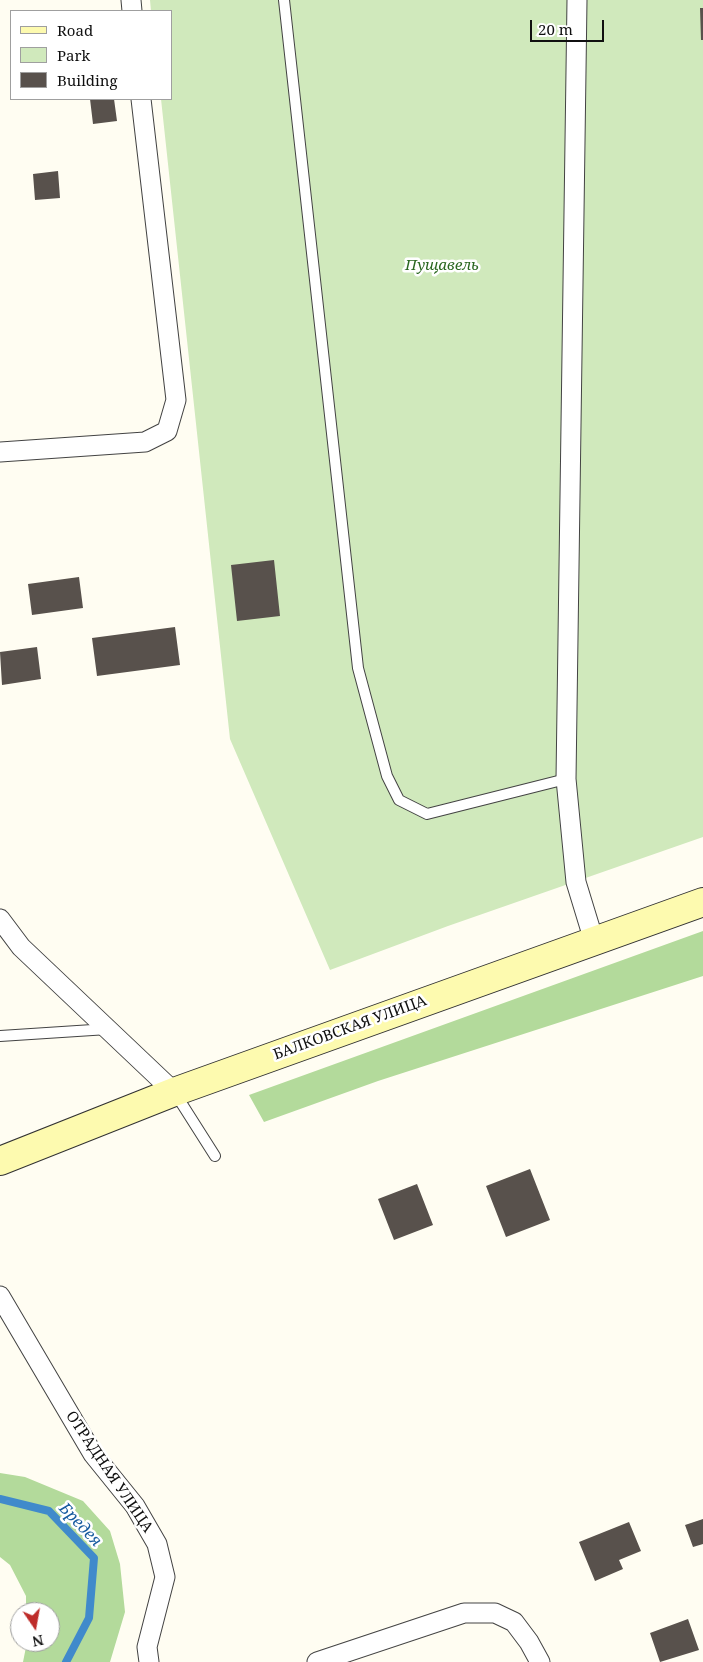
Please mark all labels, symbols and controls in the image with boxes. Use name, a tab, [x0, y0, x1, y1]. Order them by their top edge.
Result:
legend	[10, 10, 172, 100]
scale bar	[533, 10, 607, 42]
text: 20 m	[538, 19, 573, 39]
text: Road	[57, 20, 93, 40]
text: Park	[57, 45, 90, 65]
text: Building	[57, 70, 118, 90]
park label: Пущавель	[405, 257, 479, 275]
street label: БАЛКОВСКАЯ УЛИЦА	[271, 992, 429, 1064]
street label: ОТРАДНАЯ УЛИЦА	[62, 1408, 156, 1536]
water label: Бредея	[55, 1499, 105, 1551]
north arrow	[10, 1602, 60, 1652]
text: N	[31, 1631, 45, 1652]

